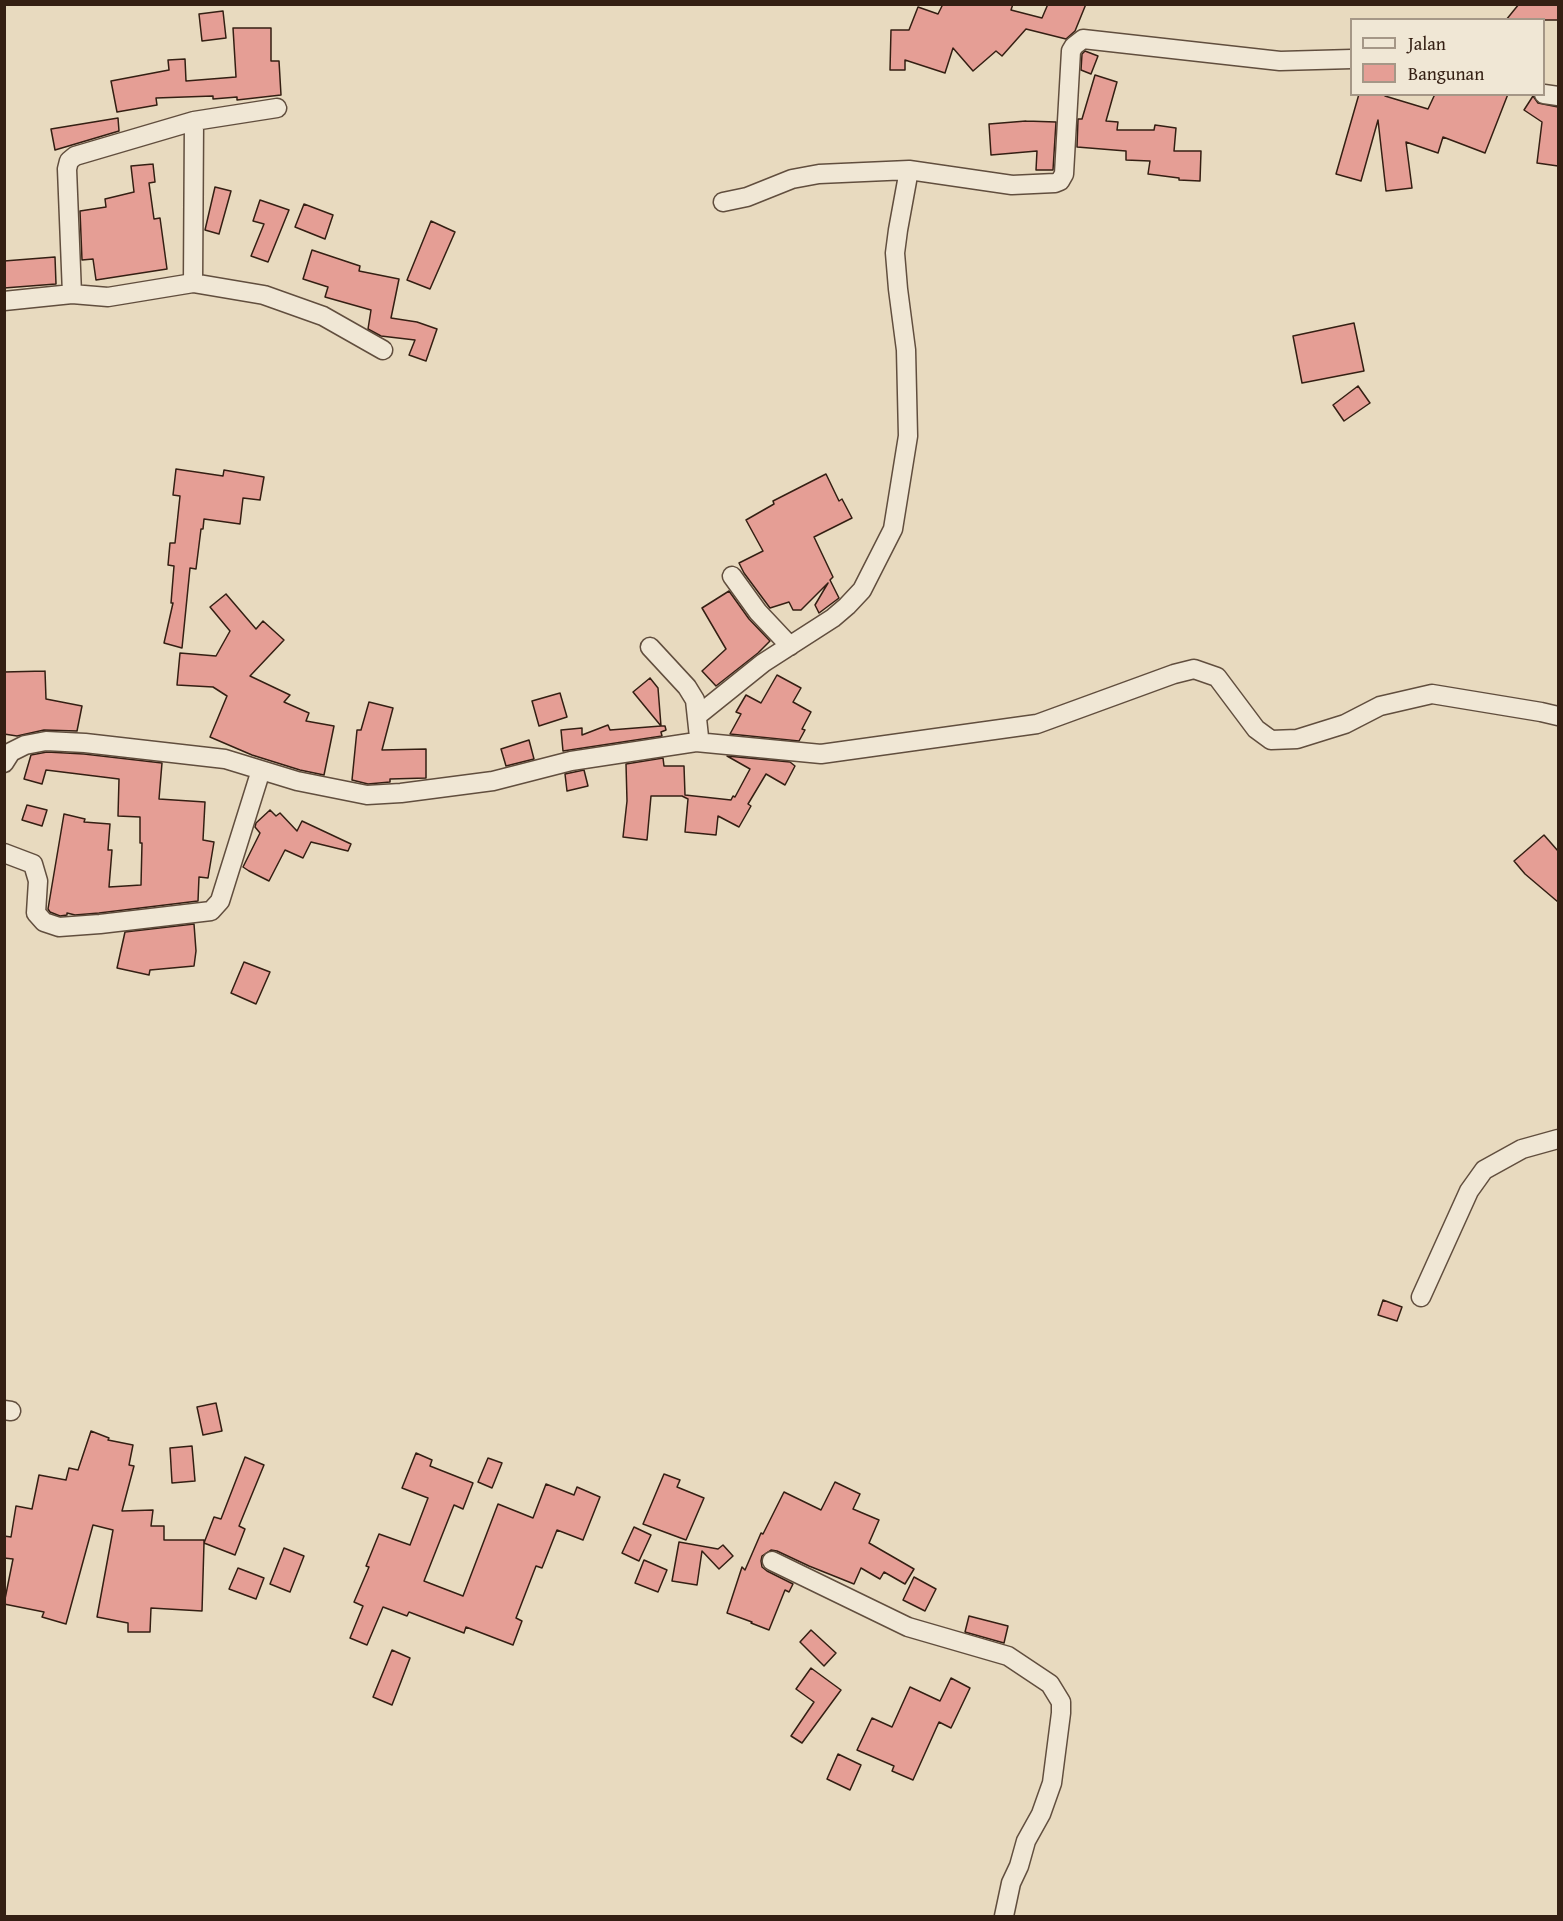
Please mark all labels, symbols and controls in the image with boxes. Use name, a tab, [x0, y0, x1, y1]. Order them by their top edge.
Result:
legend	[1350, 18, 1545, 96]
text: Jalan	[1408, 30, 1446, 57]
text: Bangunan	[1408, 60, 1484, 87]

